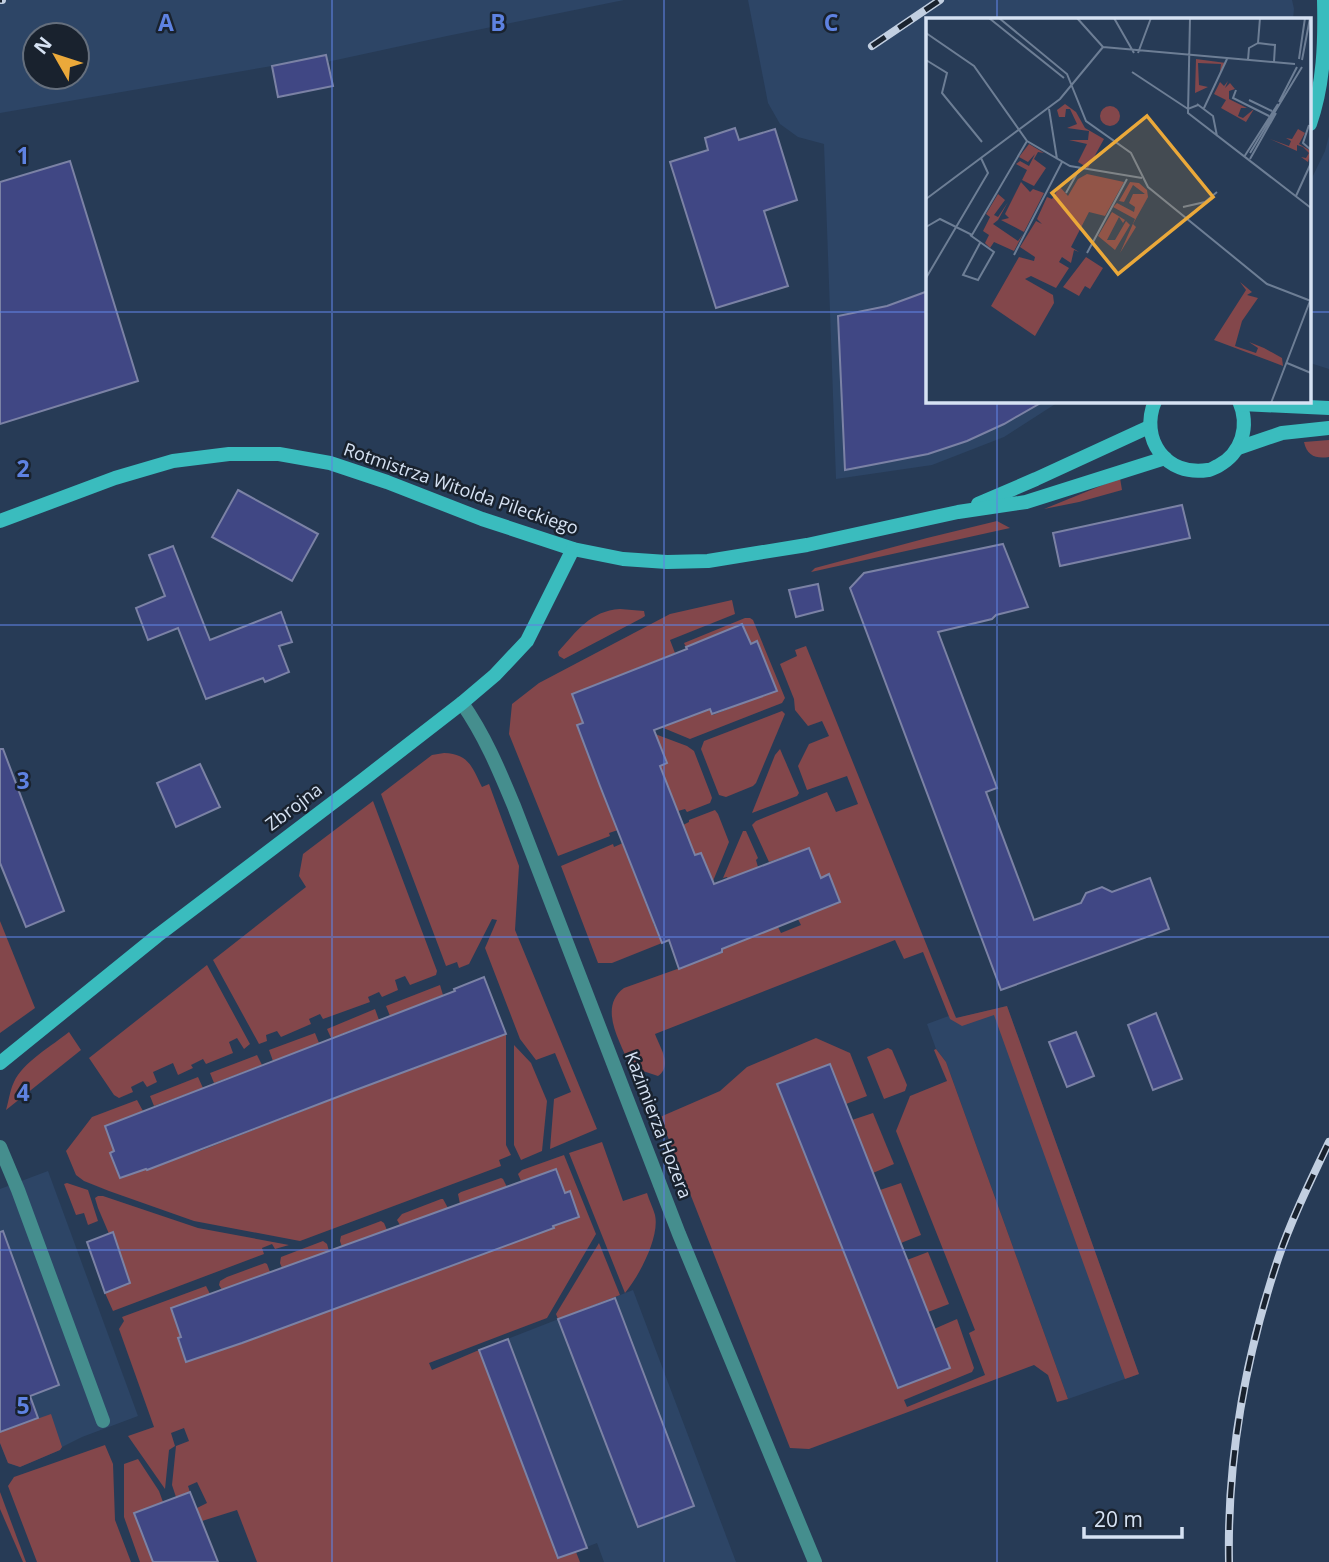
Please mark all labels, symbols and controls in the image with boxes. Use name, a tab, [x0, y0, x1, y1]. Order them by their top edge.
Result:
text: A	[158, 6, 174, 38]
text: B	[490, 6, 506, 38]
text: C	[824, 6, 838, 38]
inset map	[926, 18, 1312, 402]
north arrow	[21, 21, 91, 91]
text: N	[28, 31, 58, 59]
text: 1	[16, 139, 30, 171]
street label: Rotmistrza Witolda Pileckiego	[341, 436, 582, 540]
text: 2	[16, 452, 30, 484]
text: 3	[16, 764, 30, 796]
street label: Zbrojna	[260, 777, 327, 835]
street label: Kazimierza Hozera	[620, 1048, 698, 1202]
text: 4	[16, 1076, 30, 1108]
text: 5	[16, 1389, 30, 1421]
scale bar	[1084, 1496, 1182, 1540]
text: 20 m	[1094, 1505, 1143, 1533]

